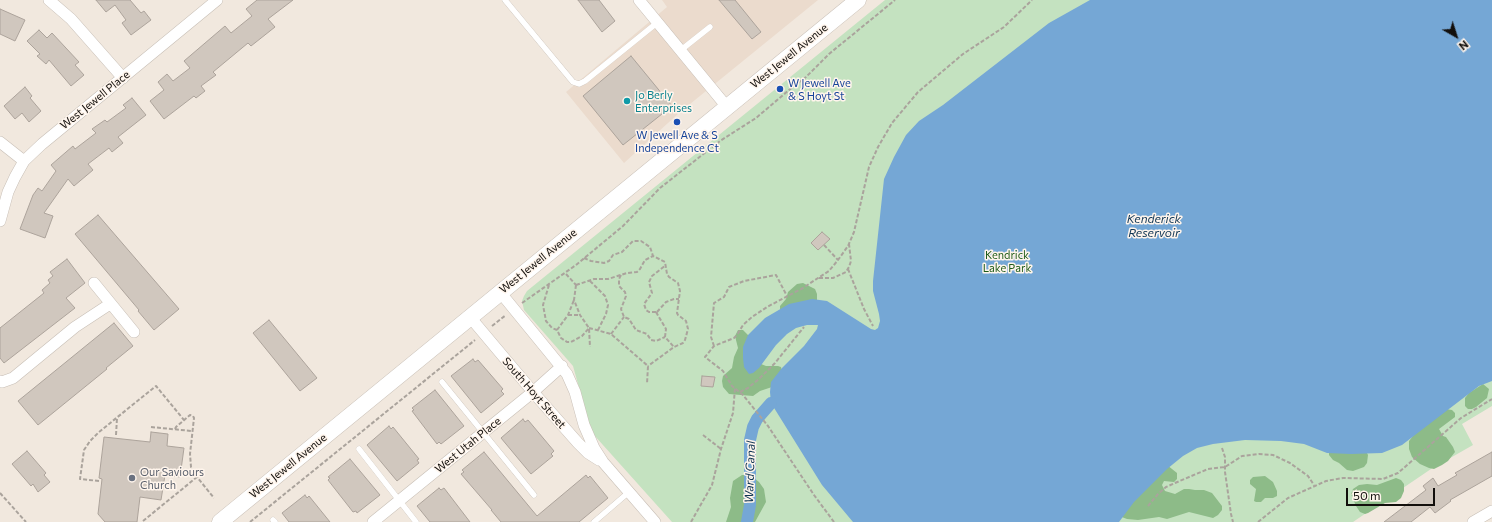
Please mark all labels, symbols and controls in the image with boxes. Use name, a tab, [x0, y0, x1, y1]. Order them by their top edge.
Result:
north arrow	[1436, 16, 1476, 56]
street label: West Jewell Avenue	[748, 21, 830, 91]
text: N	[1457, 38, 1471, 53]
street label: West Jewell Place	[58, 68, 132, 132]
place label: W Jewell Ave & S Hoyt St	[788, 76, 851, 102]
marker: W Jewell Ave & S Hoyt St	[775, 84, 785, 94]
place label: Jo Berly Enterprises	[635, 88, 692, 114]
marker: Jo Berly Enterprises	[622, 96, 632, 106]
marker: W Jewell Ave & S Independence Ct	[672, 117, 682, 127]
place label: W Jewell Ave & S Independence Ct	[635, 128, 719, 154]
water label: Kenderick Reservoir	[1127, 212, 1181, 240]
street label: West Jewell Avenue	[497, 226, 579, 296]
park label: Kendrick Lake Park	[983, 248, 1031, 274]
street label: South Hoyt Street	[499, 355, 569, 431]
street label: West Utah Place	[432, 414, 504, 476]
street label: West Jewell Avenue	[247, 431, 329, 501]
water label: Ward Canal	[742, 441, 758, 503]
place label: Our Saviours Church	[140, 465, 204, 491]
marker: Our Saviours Church	[127, 473, 137, 483]
scale bar	[1348, 480, 1437, 506]
text: 50 m	[1353, 488, 1381, 502]

